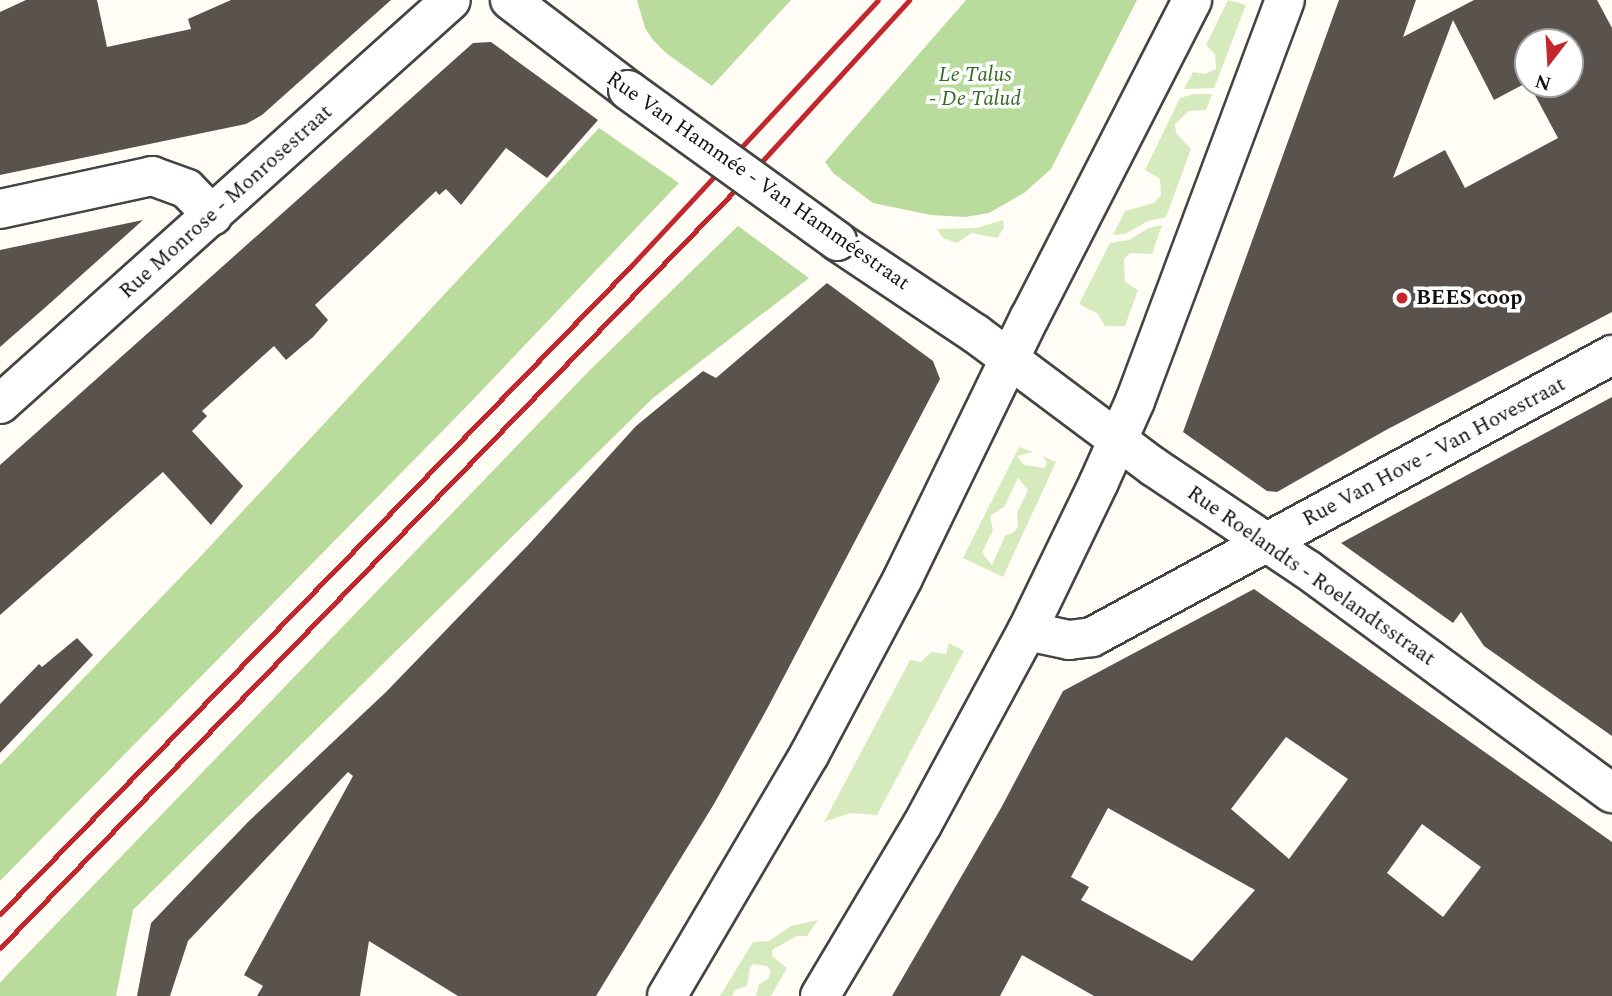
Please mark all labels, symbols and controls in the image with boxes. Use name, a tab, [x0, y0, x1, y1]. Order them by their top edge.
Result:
north arrow	[1514, 28, 1584, 98]
park label: Le Talus - De Talud	[929, 62, 1021, 112]
street label: Rue Van Hammée - Van Hamméestraat	[602, 66, 914, 296]
text: N	[1532, 66, 1555, 98]
street label: Rue Monrose - Monrosestraat	[114, 100, 338, 304]
place label: BEES coop	[1416, 285, 1522, 311]
marker: BEES coop	[1394, 290, 1410, 306]
street label: Rue Van Hove - Van Hovestraat	[1298, 372, 1570, 532]
street label: Rue Roelandts - Roelandtsstraat	[1182, 480, 1440, 672]

